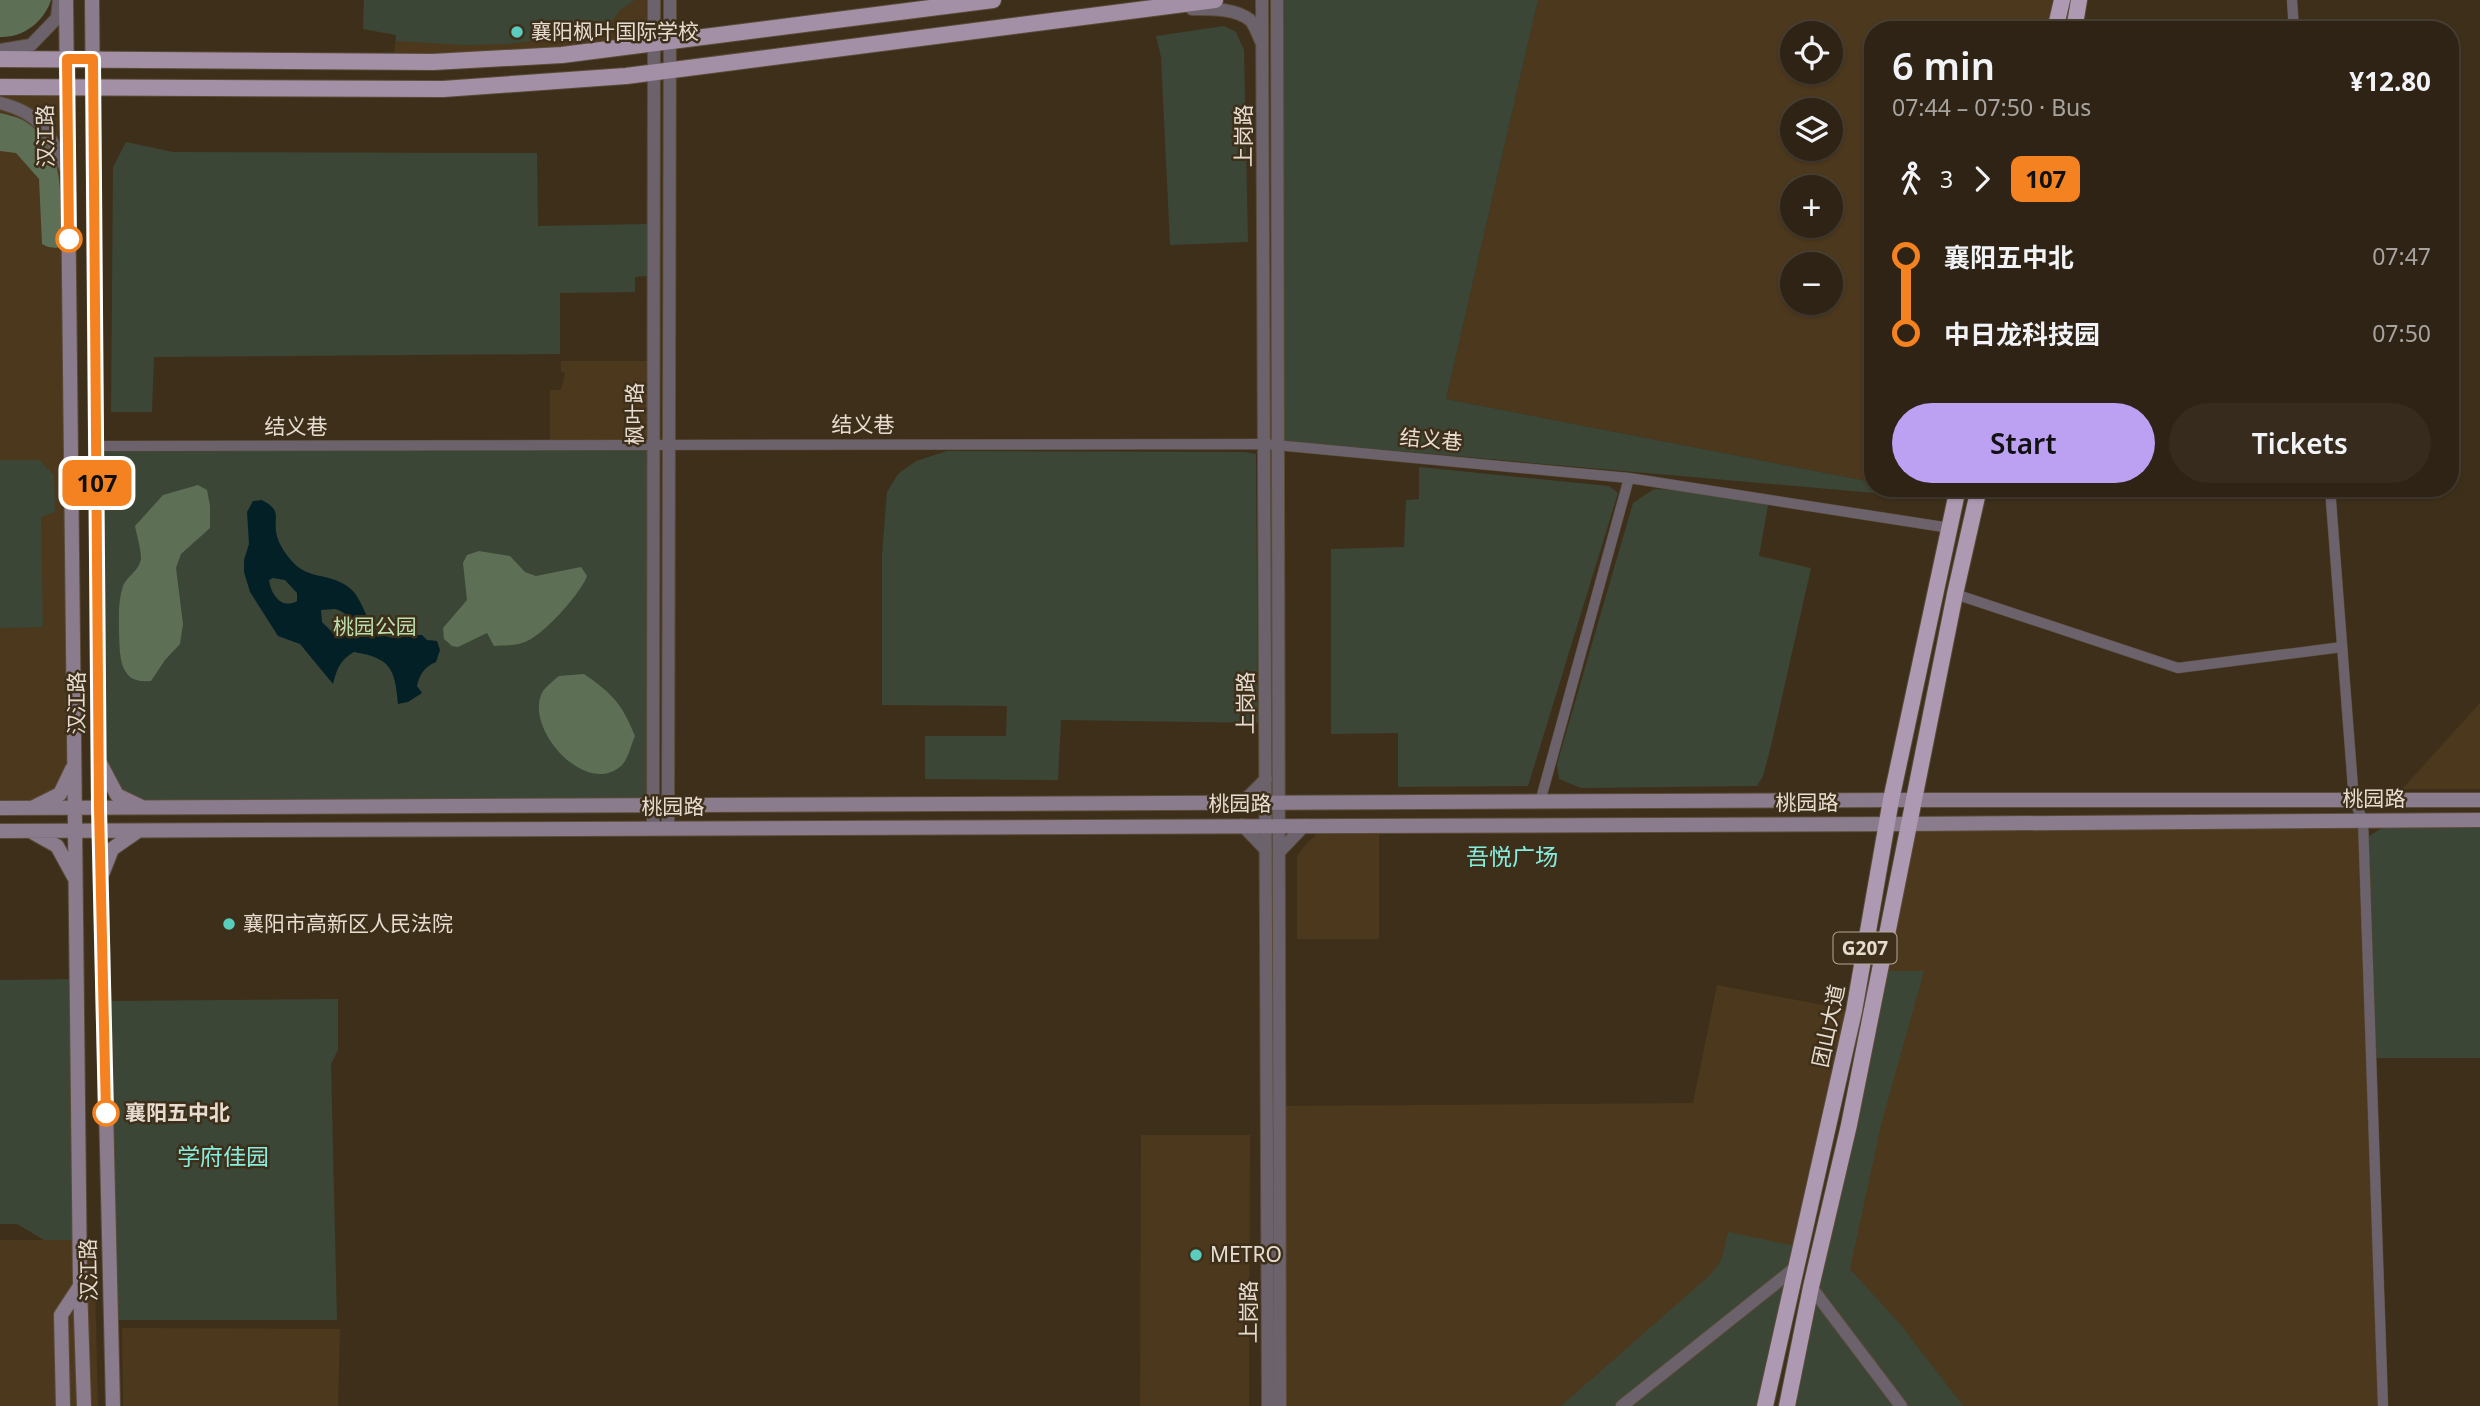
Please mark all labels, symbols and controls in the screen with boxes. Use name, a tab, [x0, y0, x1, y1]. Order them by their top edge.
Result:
place label: 襄阳枫叶国际学校	[531, 17, 699, 45]
map controls	[1780, 21, 1843, 315]
button: locate	[1780, 21, 1843, 84]
marker: 襄阳枫叶国际学校	[509, 24, 525, 40]
text: 6 min	[1892, 39, 1995, 91]
text: ¥12.80	[2349, 63, 2431, 99]
text: 07:44 – 07:50 · Bus	[1892, 91, 2091, 123]
button: layers	[1780, 98, 1843, 161]
street label: 汉江路	[30, 104, 60, 168]
street label: 上岗路	[1229, 105, 1257, 168]
icon: walk	[1892, 160, 1930, 198]
icon: forward	[1963, 160, 2001, 198]
text: 107	[2025, 162, 2066, 195]
text: 3	[1940, 163, 1953, 195]
button: +	[1780, 175, 1843, 238]
unlabelled marker	[56, 226, 82, 252]
text: 襄阳五中北	[1944, 239, 2074, 275]
text: 07:47	[2372, 240, 2431, 272]
button: −	[1780, 252, 1843, 315]
text: 中日龙科技园	[1944, 316, 2100, 352]
text: 07:50	[2372, 317, 2431, 349]
street label: 枫叶路	[620, 383, 648, 446]
button: Start	[1892, 403, 2155, 483]
button: Tickets	[2169, 403, 2431, 483]
street label: 结义巷	[832, 410, 895, 438]
street label: 结义巷	[265, 412, 328, 440]
street label: 结义巷	[1398, 422, 1464, 456]
line badge: 107	[57, 460, 137, 506]
text: 107	[76, 466, 118, 499]
park label: 桃园公园	[333, 612, 417, 640]
street label: 汉江路	[62, 672, 90, 735]
street label: 上岗路	[1231, 672, 1259, 735]
street label: 桃园路	[2343, 784, 2406, 812]
street label: 桃园路	[1776, 788, 1839, 816]
street label: 桃园路	[1209, 789, 1272, 817]
street label: 桃园路	[642, 792, 705, 820]
district label: 吾悦广场	[1466, 840, 1558, 872]
place label: 襄阳市高新区人民法院	[243, 909, 453, 937]
marker: 襄阳市高新区人民法院	[221, 916, 237, 932]
road number: G207	[1834, 932, 1896, 964]
street label: 团山大道	[1806, 982, 1850, 1070]
place label: 襄阳五中北	[125, 1098, 230, 1126]
marker: 襄阳五中北	[93, 1100, 119, 1126]
district label: 学府佳园	[177, 1140, 269, 1172]
street label: 汉江路	[73, 1238, 103, 1302]
place label: METRO	[1210, 1240, 1282, 1268]
marker: METRO	[1188, 1247, 1204, 1263]
street label: 上岗路	[1234, 1281, 1262, 1344]

